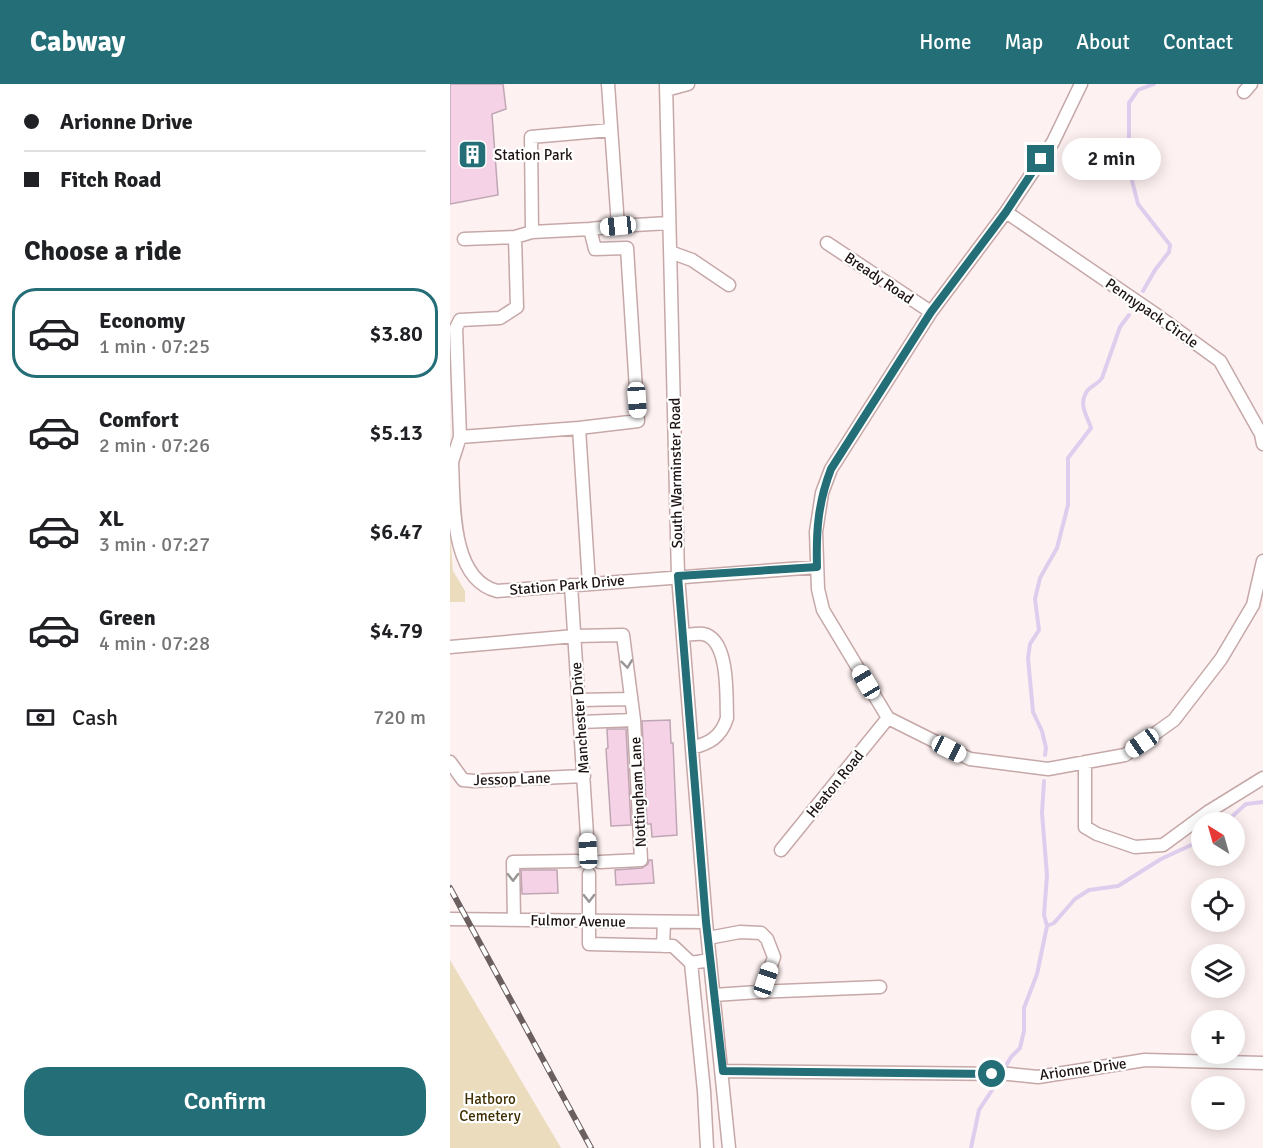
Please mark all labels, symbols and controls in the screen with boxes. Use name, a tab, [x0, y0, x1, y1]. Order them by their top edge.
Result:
text: Cabway	[30, 25, 125, 59]
text: Home	[919, 29, 972, 55]
text: Map	[1005, 29, 1043, 55]
text: About	[1076, 29, 1130, 55]
text: Contact	[1163, 29, 1233, 55]
text: Arionne Drive	[60, 108, 193, 135]
callout: 2 min	[1062, 138, 1161, 180]
building icon: Station Park	[457, 139, 489, 171]
route end	[1027, 145, 1054, 172]
place label: Station Park	[494, 146, 573, 164]
text: 2 min	[1088, 146, 1135, 171]
text: Fitch Road	[60, 166, 161, 193]
car	[599, 215, 637, 237]
text: Choose a ride	[24, 235, 182, 268]
street label: Bready Road	[841, 248, 917, 308]
street label: Pennypack Circle	[1102, 274, 1202, 352]
icon: car	[27, 306, 81, 360]
text: Economy	[99, 307, 185, 334]
text: $3.80	[369, 320, 423, 347]
text: 1 min · 07:25	[99, 334, 210, 359]
car	[627, 381, 647, 419]
street label: South Warminster Road	[666, 397, 686, 548]
icon: car	[27, 405, 81, 459]
text: Comfort	[99, 406, 179, 433]
text: $5.13	[369, 419, 423, 446]
text: 2 min · 07:26	[99, 433, 210, 458]
icon: car	[27, 504, 81, 558]
text: XL	[99, 505, 124, 532]
text: $6.47	[369, 518, 423, 545]
text: 3 min · 07:27	[99, 532, 210, 557]
street label: Station Park Drive	[509, 571, 625, 599]
icon: car	[27, 603, 81, 657]
text: Green	[99, 604, 156, 631]
text: $4.79	[369, 617, 423, 644]
text: 4 min · 07:28	[99, 631, 210, 656]
one-way arrow	[620, 659, 633, 668]
street label: Manchester Drive	[567, 661, 593, 775]
car	[849, 662, 883, 702]
icon: cash	[24, 701, 57, 734]
text: Cash	[72, 704, 118, 731]
text: 720 m	[373, 705, 426, 730]
car	[1122, 725, 1162, 761]
car	[929, 733, 969, 765]
street label: Nottingham Lane	[626, 736, 650, 848]
street label: Heaton Road	[802, 747, 868, 821]
street label: Jessop Lane	[473, 769, 551, 789]
north arrow	[1191, 812, 1245, 866]
map controls	[1191, 812, 1245, 1130]
car	[578, 833, 598, 869]
one-way arrow	[507, 873, 519, 882]
button: locate	[1191, 878, 1245, 932]
one-way arrow	[583, 893, 596, 902]
street label: Fulmor Avenue	[530, 911, 626, 931]
button: layers	[1191, 944, 1245, 998]
car	[752, 960, 780, 1000]
button: +	[1191, 1010, 1245, 1064]
street label: Arionne Drive	[1038, 1054, 1128, 1084]
route start	[978, 1060, 1005, 1087]
button: Confirm	[24, 1067, 426, 1136]
button: −	[1191, 1076, 1245, 1130]
park label: Hatboro Cemetery	[459, 1090, 521, 1125]

